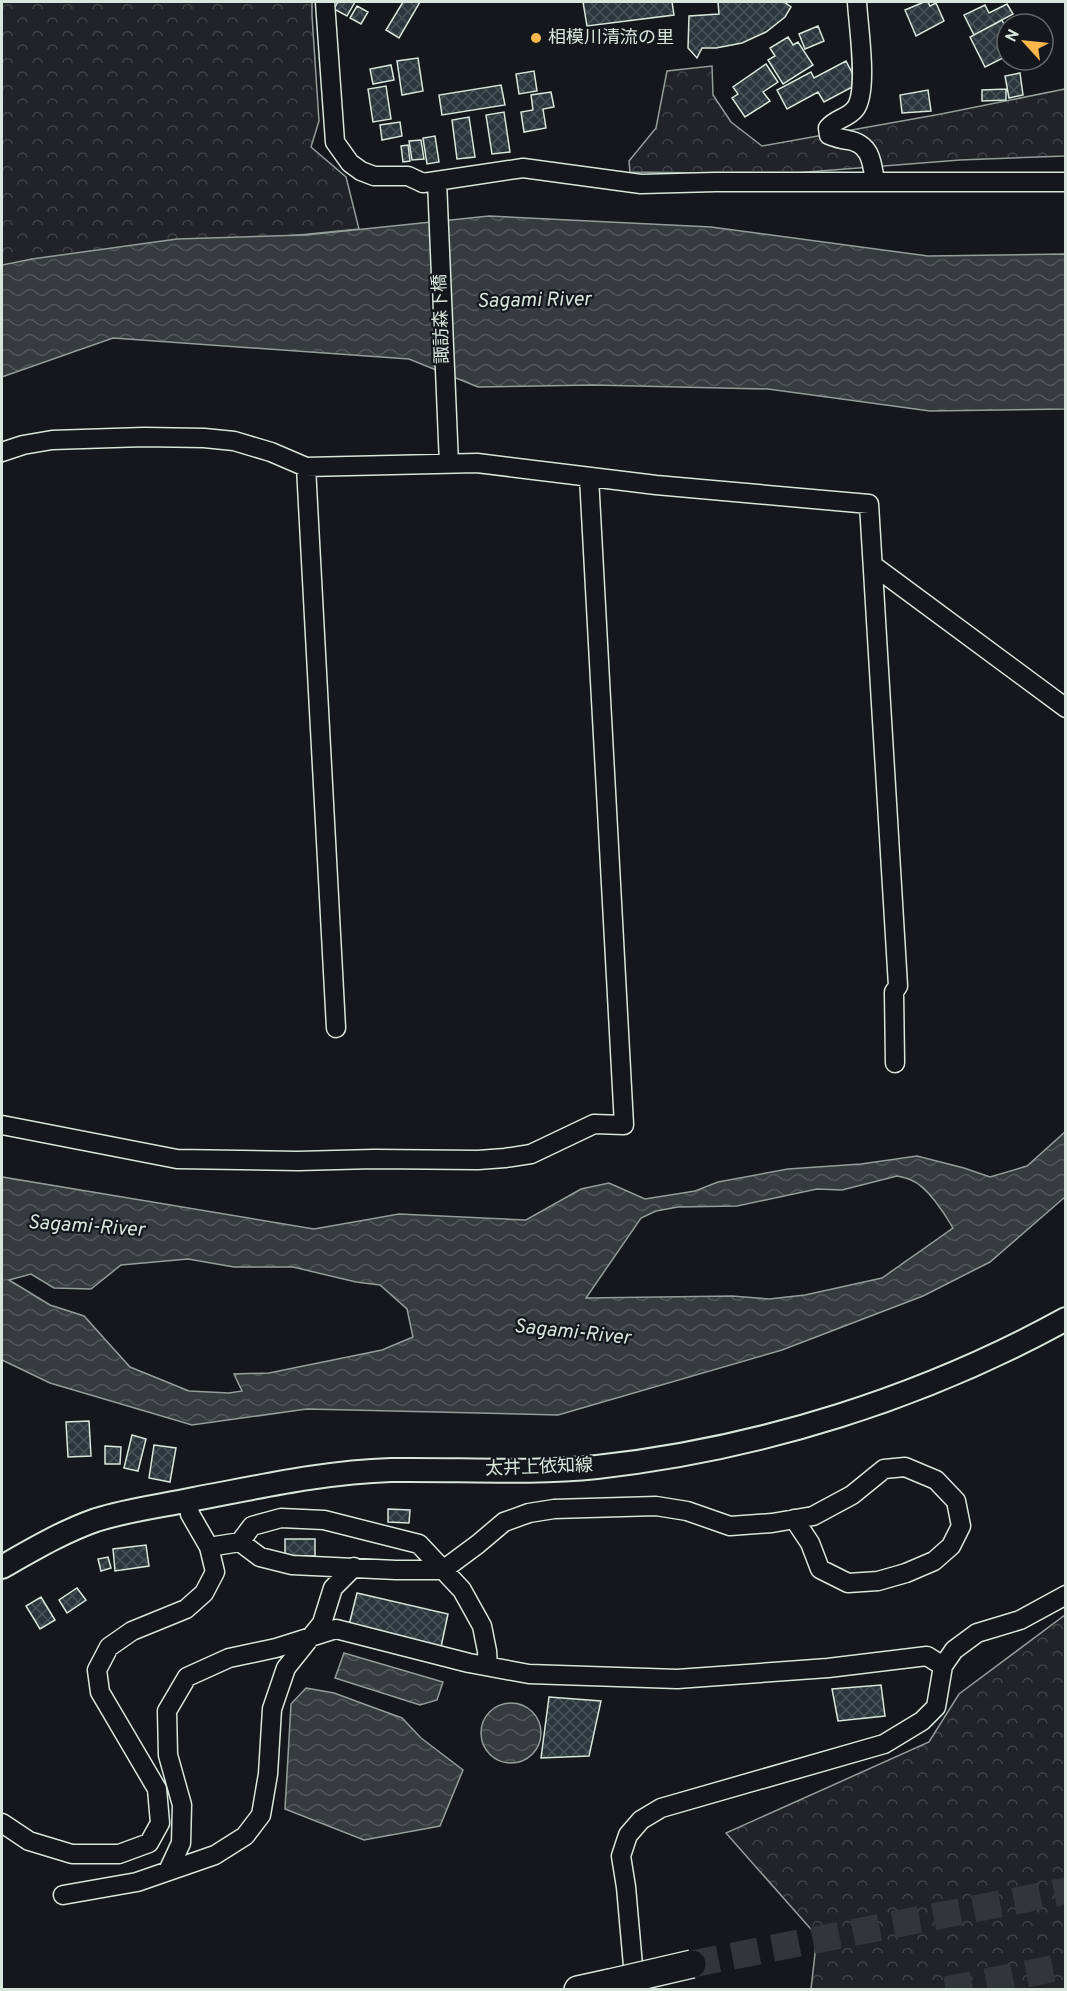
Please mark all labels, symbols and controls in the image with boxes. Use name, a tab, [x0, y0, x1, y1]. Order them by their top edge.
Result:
north arrow	[995, 12, 1055, 72]
text: N	[1002, 26, 1025, 46]
place label: 相模川清流の里	[548, 27, 674, 50]
marker: 相模川清流の里	[529, 31, 543, 45]
street label: 諏訪森下橋	[429, 274, 455, 364]
water label: Sagami River	[477, 287, 593, 315]
water label: Sagami-River	[27, 1210, 147, 1244]
water label: Sagami-River	[512, 1314, 633, 1352]
street label: 太井上依知線	[485, 1455, 593, 1481]

